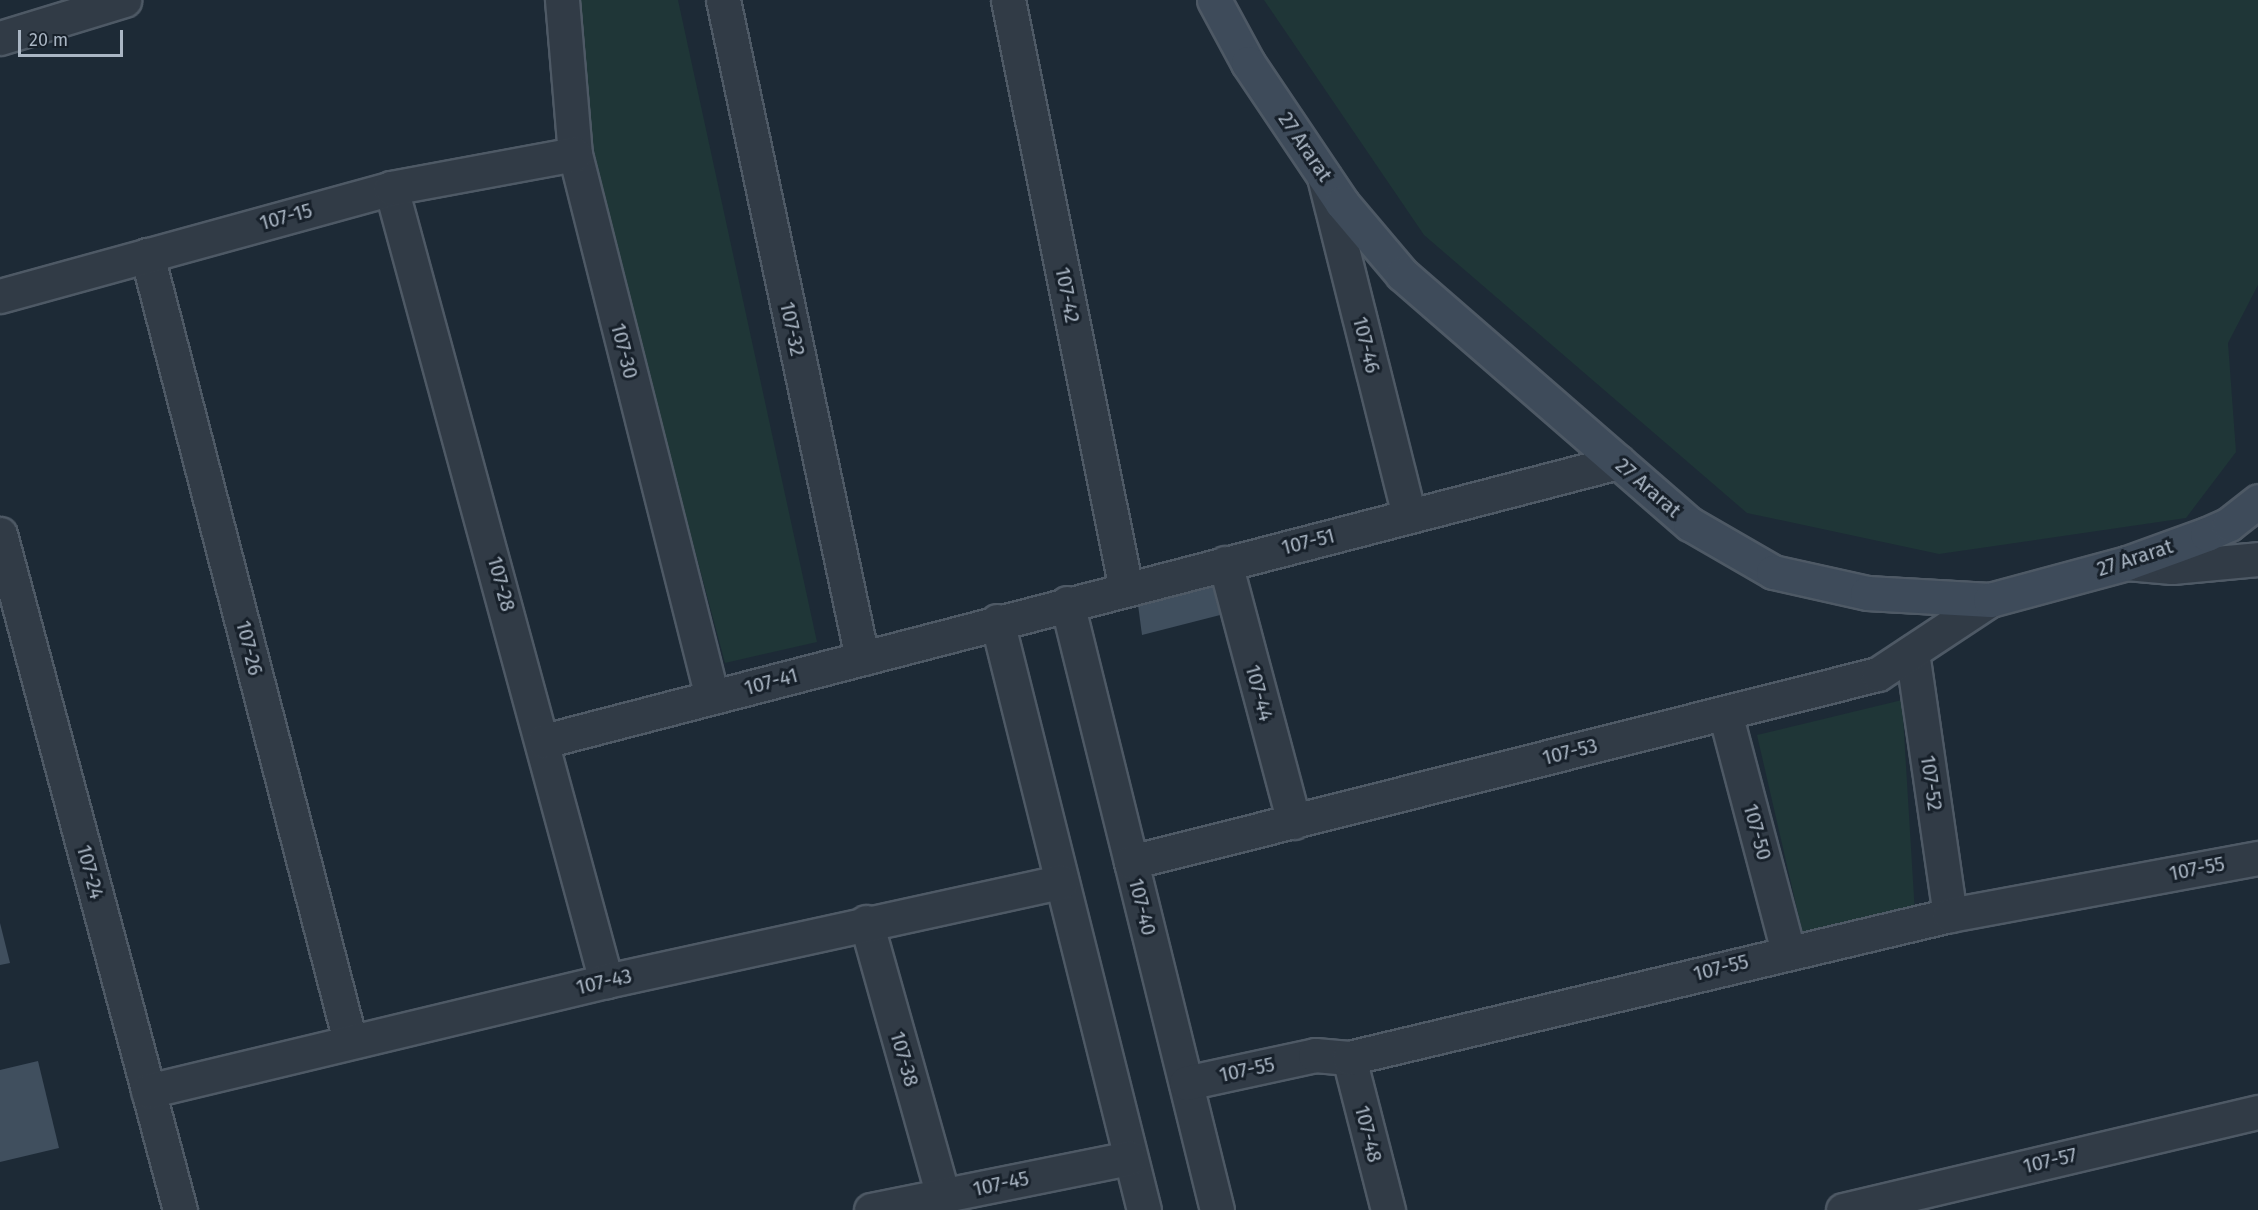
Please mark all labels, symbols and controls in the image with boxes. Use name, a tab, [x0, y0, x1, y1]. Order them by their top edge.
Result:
scale bar	[21, 18, 126, 56]
text: 20 m	[29, 29, 68, 51]
street label: 27 Ararat	[1273, 108, 1337, 186]
street label: 107-15	[257, 198, 315, 236]
street label: 107-42	[1050, 265, 1084, 325]
street label: 107-32	[775, 300, 809, 358]
street label: 107-46	[1347, 314, 1385, 376]
street label: 107-30	[606, 321, 642, 381]
street label: 27 Ararat	[1611, 453, 1685, 523]
street label: 107-51	[1279, 524, 1337, 560]
street label: 27 Ararat	[2094, 534, 2176, 582]
street label: 107-28	[482, 554, 520, 614]
street label: 107-26	[231, 618, 267, 678]
street label: 107-44	[1240, 662, 1278, 724]
street label: 107-41	[742, 663, 800, 701]
street label: 107-53	[1540, 734, 1600, 770]
street label: 107-52	[1915, 754, 1947, 812]
street label: 107-50	[1738, 801, 1776, 863]
street label: 107-24	[71, 842, 109, 902]
street label: 107-55	[2167, 852, 2227, 886]
street label: 107-40	[1123, 876, 1161, 938]
street label: 107-55	[1691, 950, 1751, 986]
street label: 107-43	[574, 964, 634, 1000]
street label: 107-38	[885, 1029, 923, 1089]
street label: 107-55	[1217, 1052, 1277, 1088]
street label: 107-48	[1349, 1103, 1387, 1165]
street label: 107-57	[2021, 1143, 2079, 1179]
street label: 107-45	[971, 1166, 1031, 1202]

